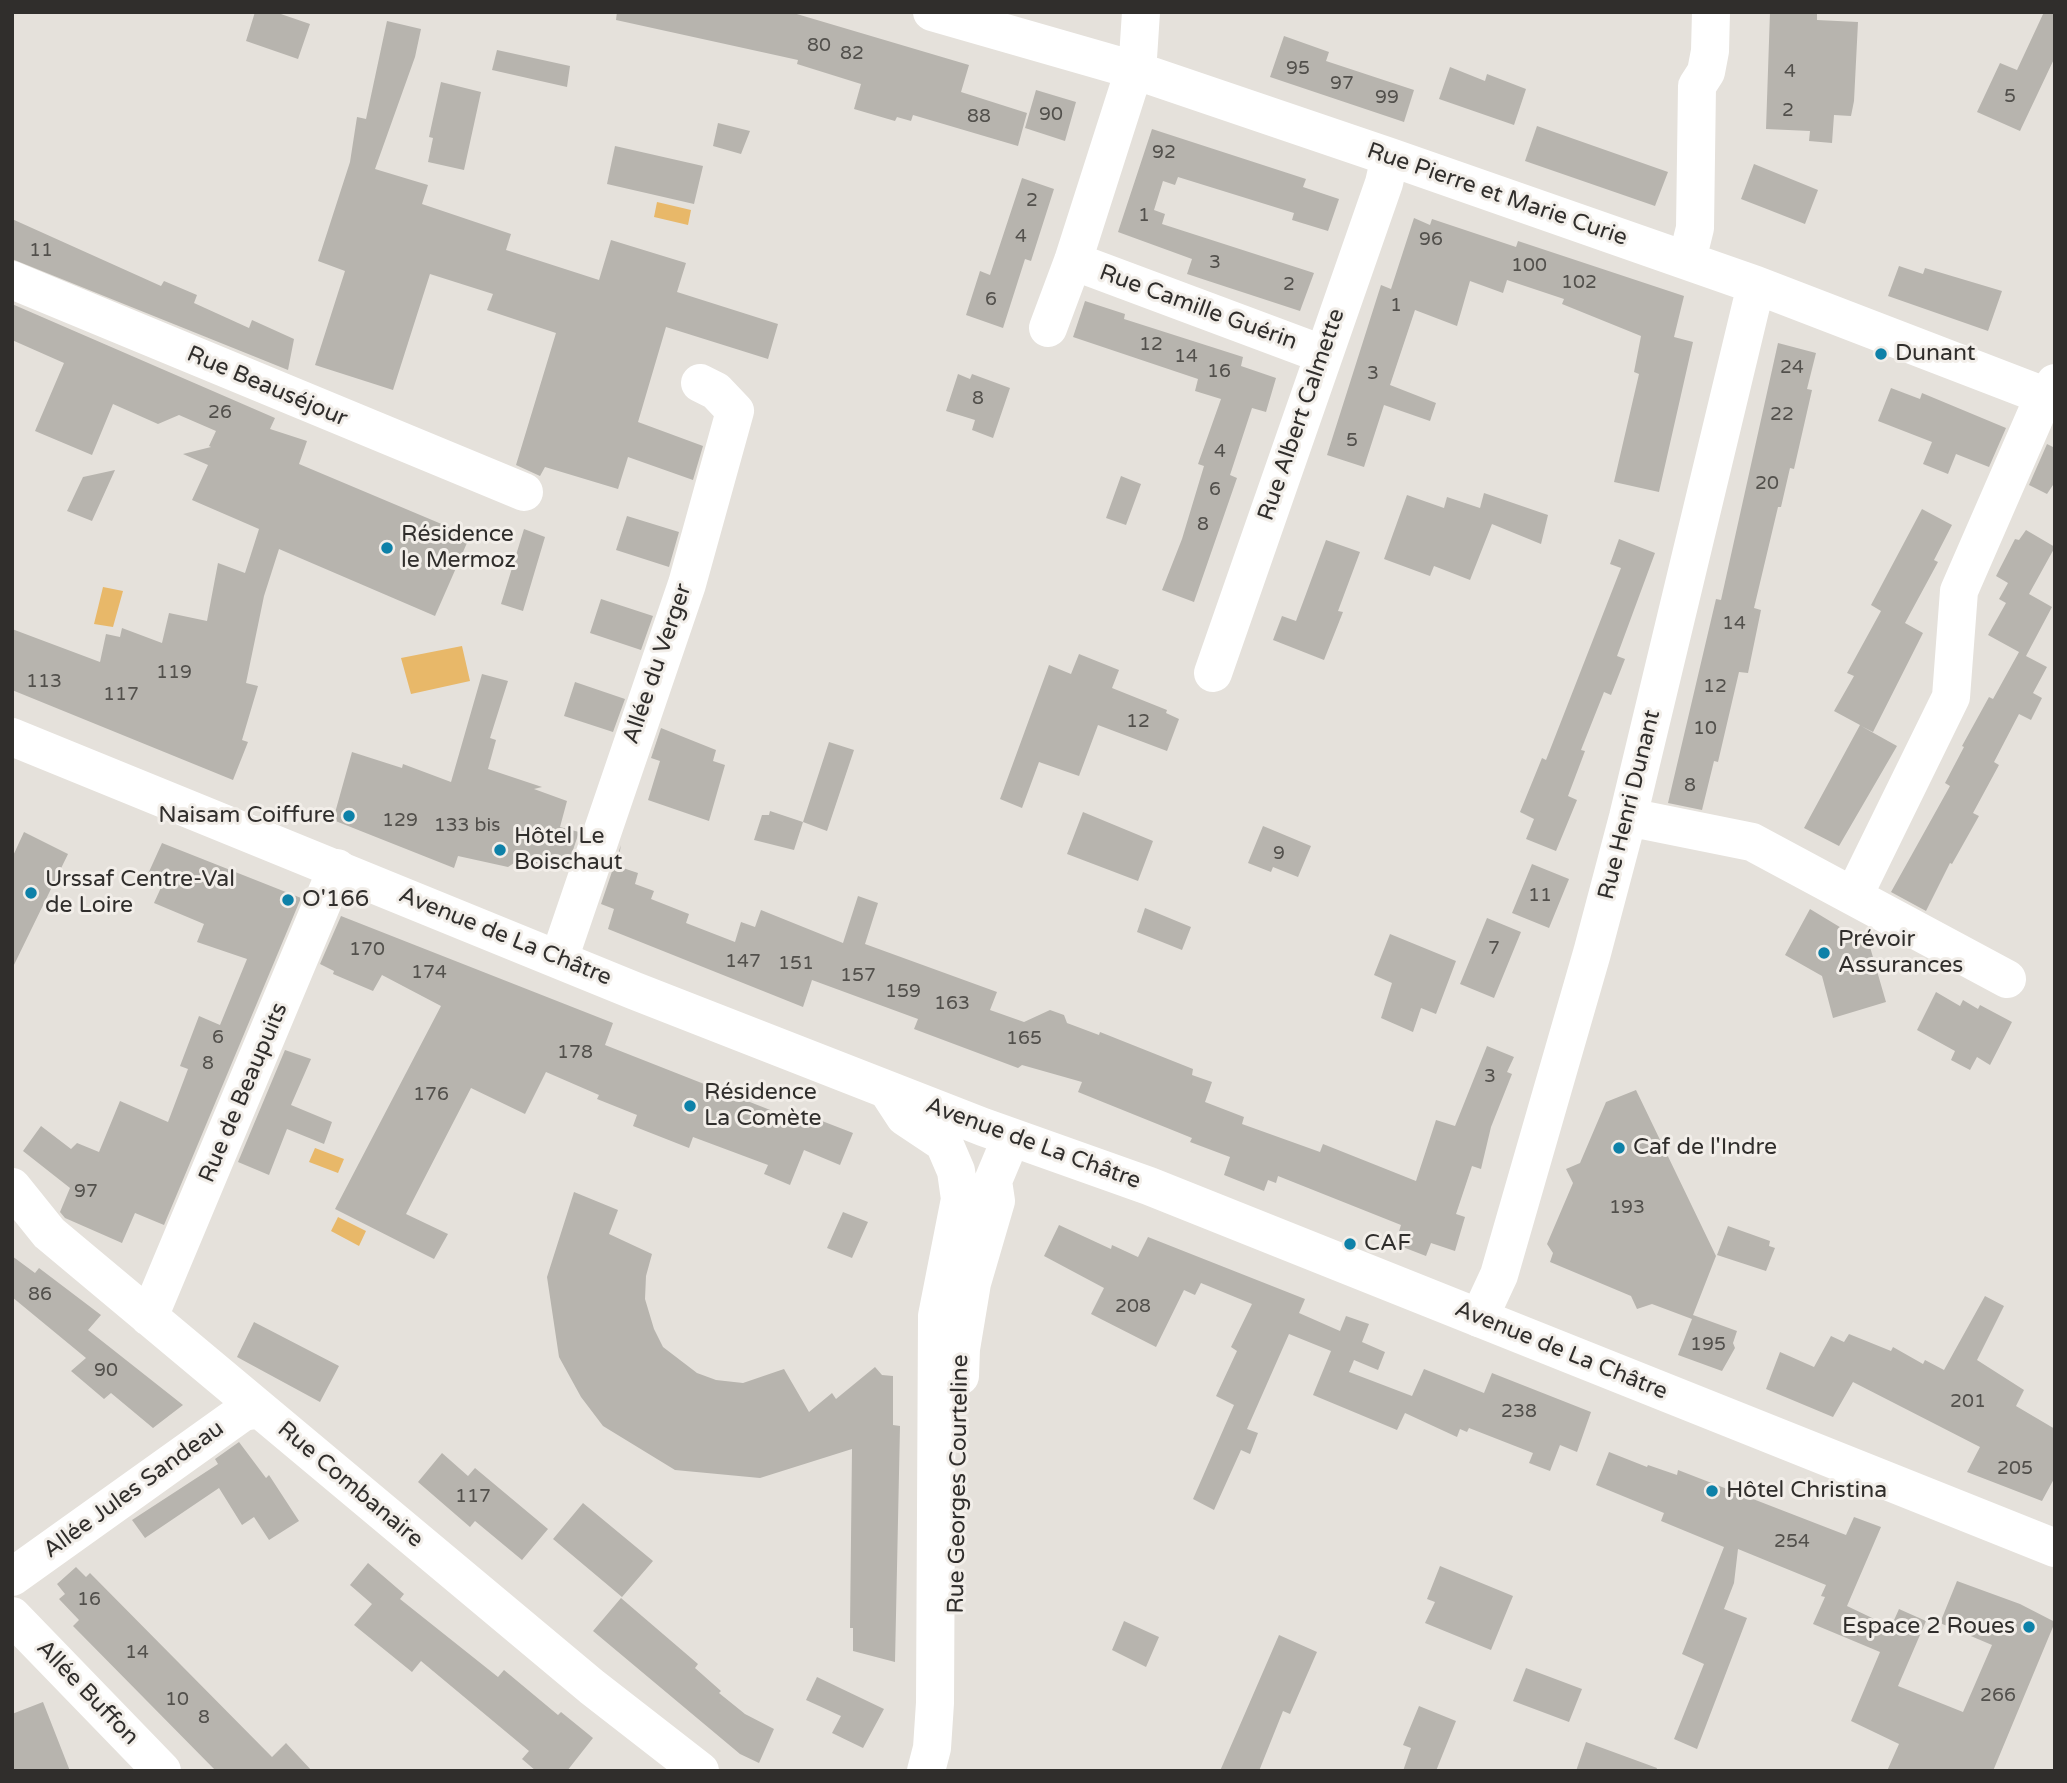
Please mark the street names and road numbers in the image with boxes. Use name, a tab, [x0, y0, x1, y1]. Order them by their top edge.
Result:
street label: Rue Pierre et Marie Curie	[1363, 137, 1631, 253]
street label: Rue Camille Guérin	[1095, 259, 1301, 357]
street label: Rue Albert Calmette	[1253, 305, 1351, 525]
street label: Rue Beauséjour	[183, 341, 351, 433]
street label: Allée du Verger	[618, 580, 698, 748]
street label: Rue Henri Dunant	[1593, 707, 1667, 903]
street label: Avenue de La Châtre	[395, 882, 615, 992]
street label: Rue de Beaupuits	[194, 999, 294, 1187]
street label: Avenue de La Châtre	[922, 1092, 1144, 1196]
street label: Avenue de La Châtre	[1451, 1296, 1671, 1406]
street label: Rue Georges Courteline	[943, 1354, 975, 1614]
street label: Allée Jules Sandeau	[38, 1415, 230, 1565]
street label: Rue Combanaire	[272, 1416, 428, 1554]
street label: Allée Buffon	[30, 1635, 144, 1751]

